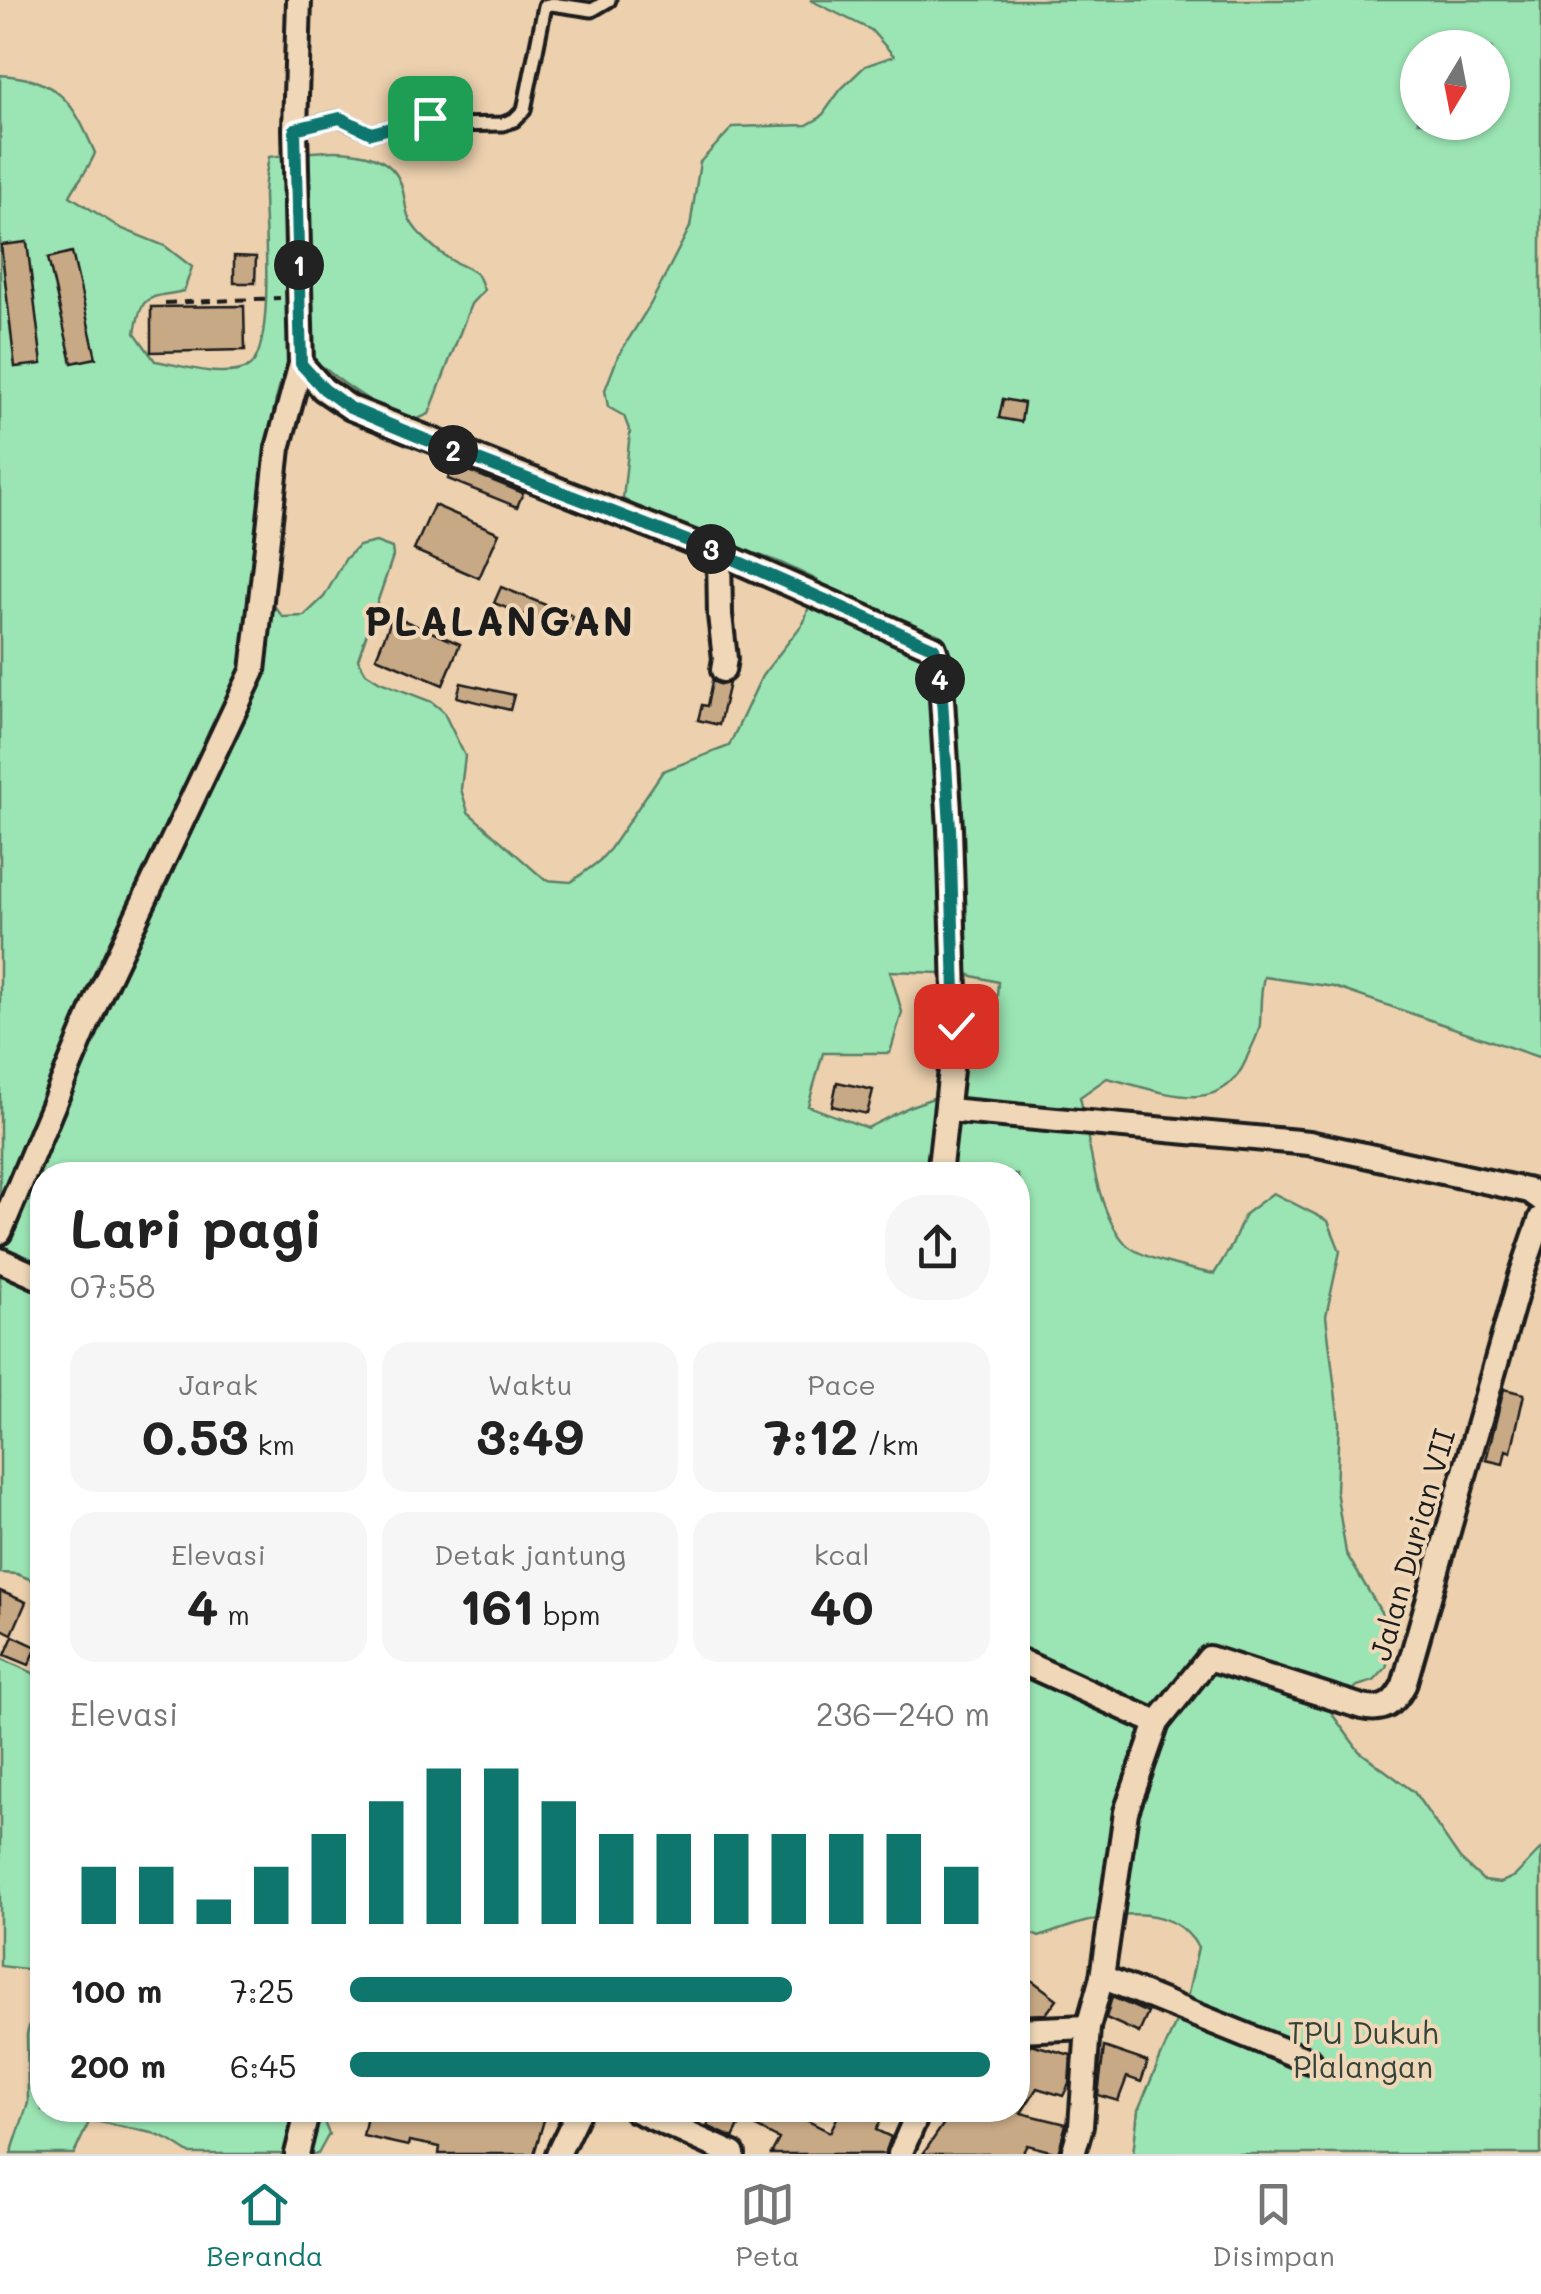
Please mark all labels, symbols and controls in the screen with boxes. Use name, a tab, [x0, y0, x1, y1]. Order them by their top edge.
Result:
north arrow	[1400, 30, 1510, 140]
map controls	[1400, 30, 1510, 140]
pin	[388, 76, 473, 161]
icon: arrive	[403, 91, 458, 146]
pin: 1	[274, 240, 324, 290]
text: 1	[293, 247, 305, 283]
pin: 2	[428, 425, 478, 475]
text: 2	[445, 432, 461, 468]
pin: 3	[686, 524, 736, 574]
text: 3	[703, 531, 719, 567]
district label: PLALANGAN	[364, 594, 636, 646]
pin: 4	[915, 654, 965, 704]
text: 4	[931, 661, 949, 697]
pin	[914, 984, 999, 1069]
icon: check	[929, 999, 984, 1054]
text: Lari pagi	[70, 1190, 323, 1262]
button: share	[885, 1195, 990, 1300]
text: 07:58	[70, 1264, 155, 1306]
text: Jarak	[179, 1366, 258, 1402]
text: Waktu	[488, 1366, 572, 1402]
text: Pace	[807, 1366, 876, 1402]
text: 0.53	[142, 1402, 249, 1468]
text: 3:49	[476, 1402, 584, 1468]
text: 7:12	[764, 1402, 858, 1468]
street label: Jalan Durian VII	[1359, 1424, 1463, 1665]
text: km	[249, 1426, 295, 1462]
text: /km	[858, 1426, 919, 1462]
text: Elevasi	[171, 1536, 266, 1572]
text: Detak jantung	[434, 1536, 626, 1572]
text: kcal	[814, 1536, 870, 1572]
text: 4	[187, 1572, 219, 1638]
text: 161	[460, 1572, 534, 1638]
text: 40	[810, 1572, 874, 1638]
text: m	[219, 1596, 250, 1632]
text: bpm	[534, 1596, 600, 1632]
text: Elevasi	[70, 1692, 178, 1734]
text: 236–240 m	[816, 1692, 990, 1734]
text: 100 m	[70, 1969, 162, 2011]
text: 7:25	[230, 1969, 294, 2011]
park label: TPU Dukuh Plalangan	[1288, 2012, 1438, 2086]
text: 200 m	[70, 2044, 166, 2086]
text: 6:45	[230, 2044, 297, 2086]
tab: Beranda	[206, 2177, 323, 2273]
tab: Peta	[736, 2177, 800, 2273]
tab: Disimpan	[1212, 2177, 1335, 2273]

